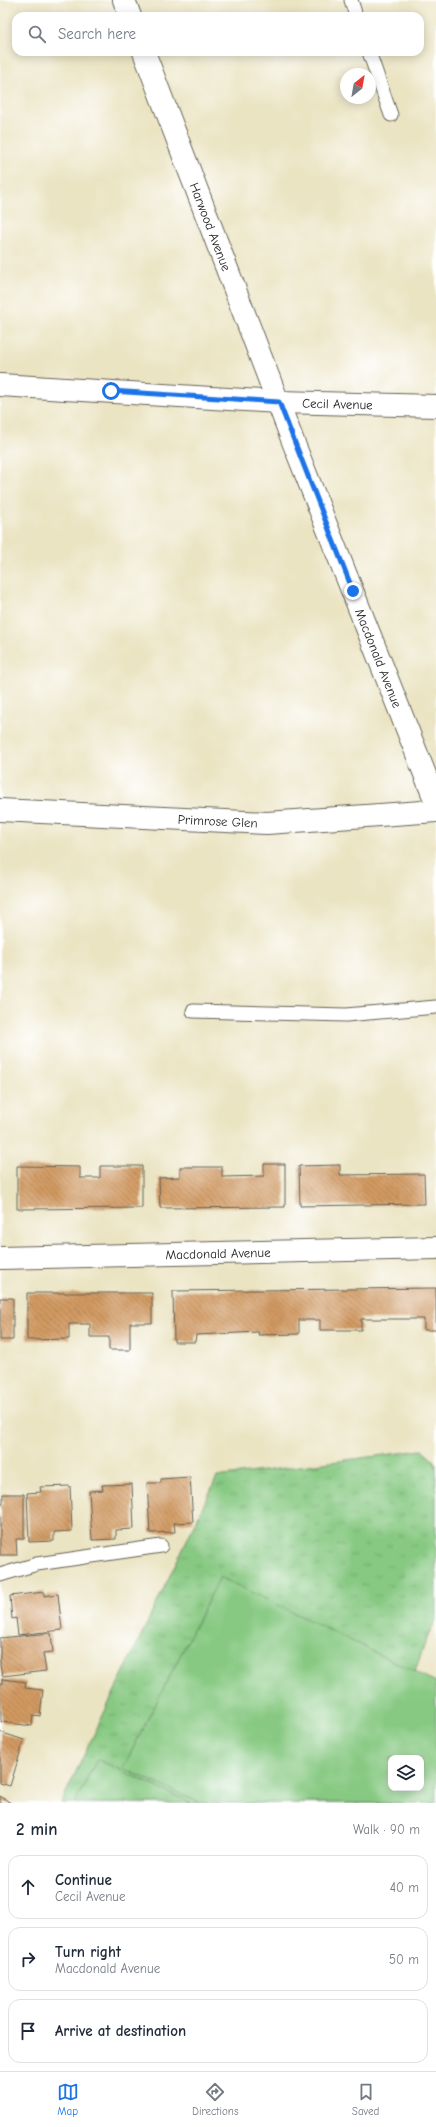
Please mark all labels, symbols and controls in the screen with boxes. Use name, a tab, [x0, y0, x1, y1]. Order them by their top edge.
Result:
search box	[12, 12, 424, 56]
icon: search	[26, 23, 48, 45]
text: Search here	[58, 25, 136, 43]
north arrow	[340, 68, 376, 104]
street label: Harwood Avenue	[187, 180, 234, 274]
route start	[102, 382, 120, 400]
street label: Cecil Avenue	[302, 396, 373, 412]
route end	[344, 582, 362, 600]
street label: Macdonald Avenue	[352, 607, 405, 710]
street label: Primrose Glen	[177, 812, 258, 831]
street label: Macdonald Avenue	[165, 1245, 271, 1262]
map controls	[388, 1755, 424, 1791]
button: layers	[388, 1755, 424, 1791]
text: 2 min	[16, 1820, 57, 1839]
text: Walk · 90 m	[353, 1822, 420, 1837]
text: Continue	[55, 1871, 112, 1889]
icon: ahead	[17, 1876, 39, 1898]
text: 40 m	[390, 1880, 419, 1895]
text: Cecil Avenue	[55, 1889, 126, 1904]
text: Turn right	[55, 1943, 121, 1961]
icon: right	[17, 1948, 39, 1970]
text: 50 m	[389, 1952, 419, 1967]
text: Macdonald Avenue	[55, 1961, 160, 1976]
icon: arrive	[17, 2020, 39, 2042]
text: Arrive at destination	[55, 2022, 186, 2040]
tab: Map	[57, 2081, 79, 2118]
tab: Directions	[192, 2081, 239, 2118]
tab: Saved	[352, 2081, 379, 2118]

